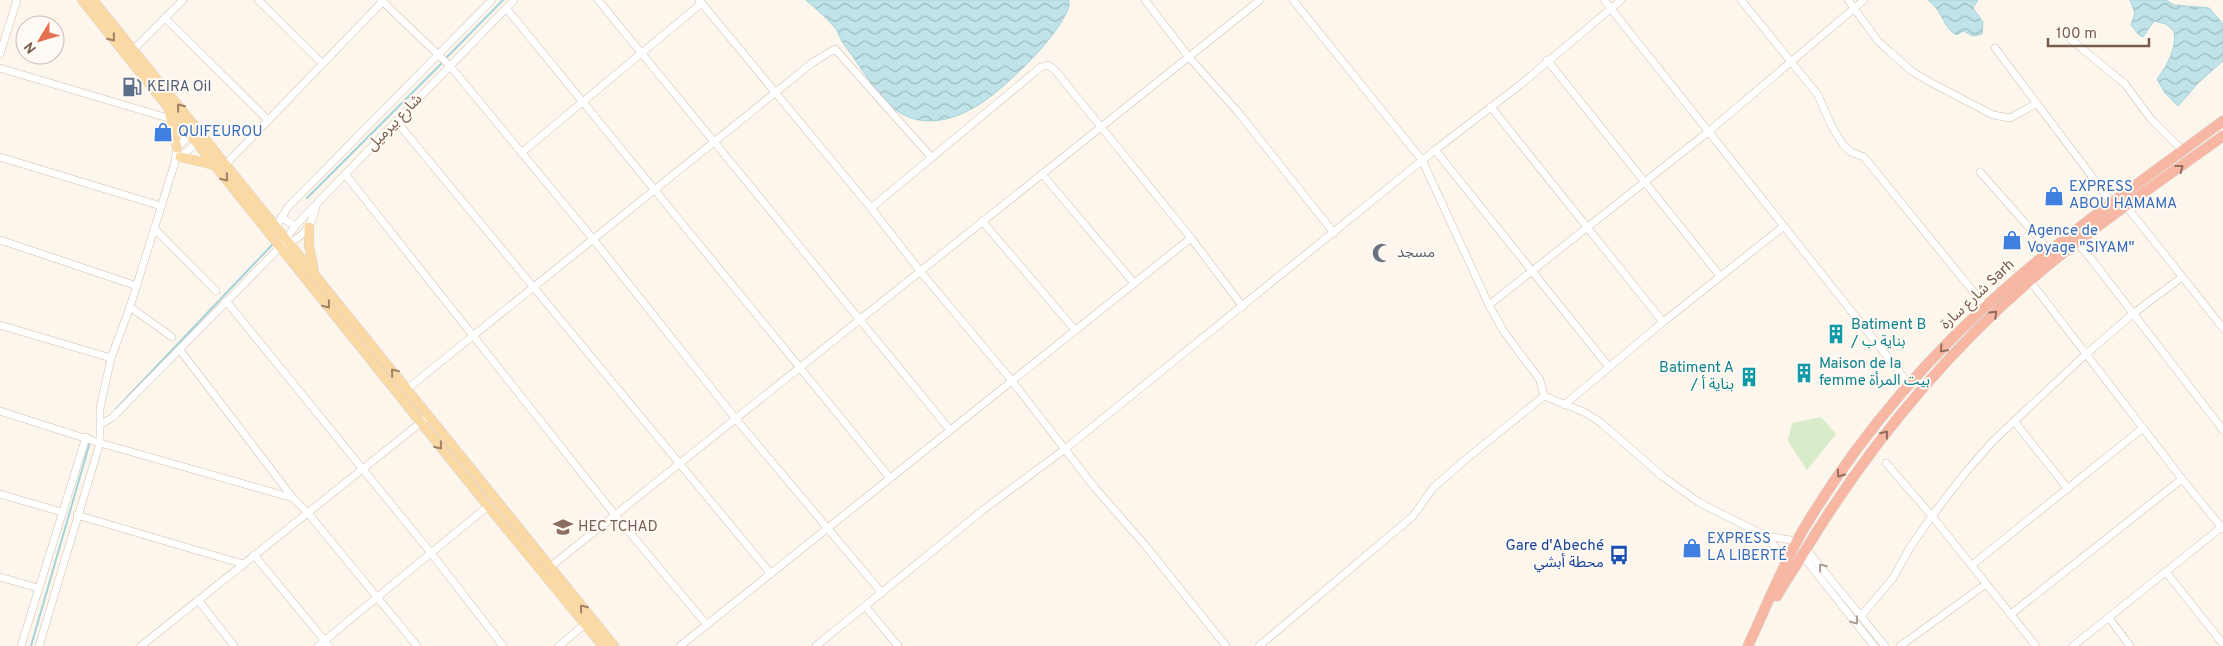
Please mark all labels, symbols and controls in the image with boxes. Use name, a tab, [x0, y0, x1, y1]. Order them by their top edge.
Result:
north arrow	[15, 15, 65, 65]
scale bar	[2048, 15, 2149, 47]
text: 100 m	[2056, 25, 2097, 44]
one-way arrow	[107, 32, 115, 41]
text: N	[21, 38, 41, 56]
fuel station icon: KEIRA Oil	[121, 76, 143, 98]
place label: KEIRA Oil	[147, 78, 211, 97]
street label: شارع بيرميل	[363, 90, 428, 156]
one-way arrow	[177, 103, 186, 112]
shop icon: QUIFEUROU	[152, 121, 174, 143]
place label: QUIFEUROU	[178, 123, 262, 142]
one-way arrow	[2174, 165, 2183, 173]
one-way arrow	[220, 173, 229, 182]
place label: EXPRESS ABOU HAMAMA	[2069, 178, 2177, 214]
shop icon: EXPRESS ABOU HAMAMA	[2043, 185, 2065, 207]
place label: Agence de Voyage "SIYAM"	[2027, 222, 2135, 258]
shop icon: Agence de Voyage "SIYAM"	[2001, 229, 2023, 251]
mosque icon: مسجد	[1371, 242, 1393, 264]
place label: مسجد	[1397, 244, 1435, 263]
street label: شارع سارة Sarh	[1937, 256, 2020, 335]
one-way arrow	[322, 299, 330, 308]
one-way arrow	[1988, 311, 1997, 320]
place label: Batiment B / بناية ب	[1850, 316, 1926, 352]
building icon: Batiment B / بناية ب	[1825, 323, 1847, 345]
one-way arrow	[1940, 343, 1949, 352]
place label: Maison de la femme بيت المرأة	[1819, 355, 1930, 391]
place label: Batiment A / بناية أ	[1659, 359, 1734, 395]
building icon: Maison de la femme بيت المرأة	[1793, 362, 1815, 384]
building icon: Batiment A / بناية أ	[1738, 366, 1760, 388]
one-way arrow	[391, 369, 400, 378]
one-way arrow	[1879, 431, 1888, 440]
one-way arrow	[434, 440, 443, 449]
one-way arrow	[1837, 469, 1846, 478]
school or university icon: HEC TCHAD	[552, 516, 574, 538]
place label: HEC TCHAD	[578, 518, 658, 537]
place label: EXPRESS LA LIBERTÉ	[1707, 530, 1787, 566]
place label: Gare d'Abeché محطة أبشي	[1505, 537, 1604, 573]
shop icon: EXPRESS LA LIBERTÉ	[1681, 537, 1703, 559]
bus stop icon: Gare d'Abeché محطة أبشي	[1608, 544, 1630, 566]
one-way arrow	[1819, 564, 1828, 573]
one-way arrow	[580, 605, 589, 614]
one-way arrow	[1850, 615, 1859, 624]

